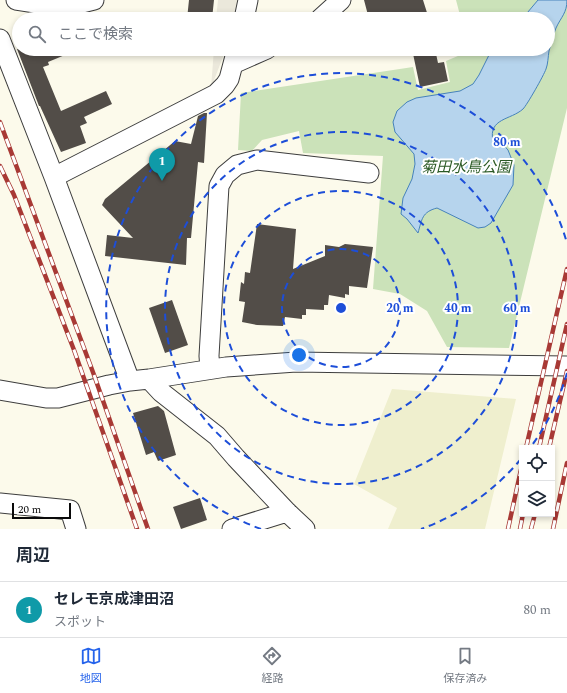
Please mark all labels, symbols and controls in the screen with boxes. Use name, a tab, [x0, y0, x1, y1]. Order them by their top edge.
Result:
search box	[12, 12, 555, 56]
icon: search	[26, 23, 48, 45]
text: ここで検索	[58, 23, 133, 46]
text: 80 m	[493, 133, 521, 152]
pin: 1	[149, 148, 175, 181]
park label: 菊田水鳥公園	[421, 156, 513, 179]
text: 20 m	[386, 299, 414, 318]
text: 40 m	[444, 299, 472, 318]
text: 60 m	[503, 299, 531, 318]
centre of rings	[334, 301, 348, 315]
your location	[289, 345, 309, 365]
map controls	[519, 445, 555, 517]
button: locate	[519, 445, 555, 481]
button: layers	[519, 481, 555, 517]
scale bar	[12, 501, 71, 520]
text: 20 m	[18, 501, 41, 518]
text: 周辺	[16, 543, 50, 569]
text: セレモ京成津田沼	[54, 588, 174, 611]
text: 1	[25, 600, 33, 620]
text: 80 m	[524, 600, 551, 620]
text: スポット	[54, 612, 106, 632]
tab: 地図	[80, 645, 102, 687]
tab: 経路	[261, 645, 283, 687]
tab: 保存済み	[443, 645, 487, 687]

